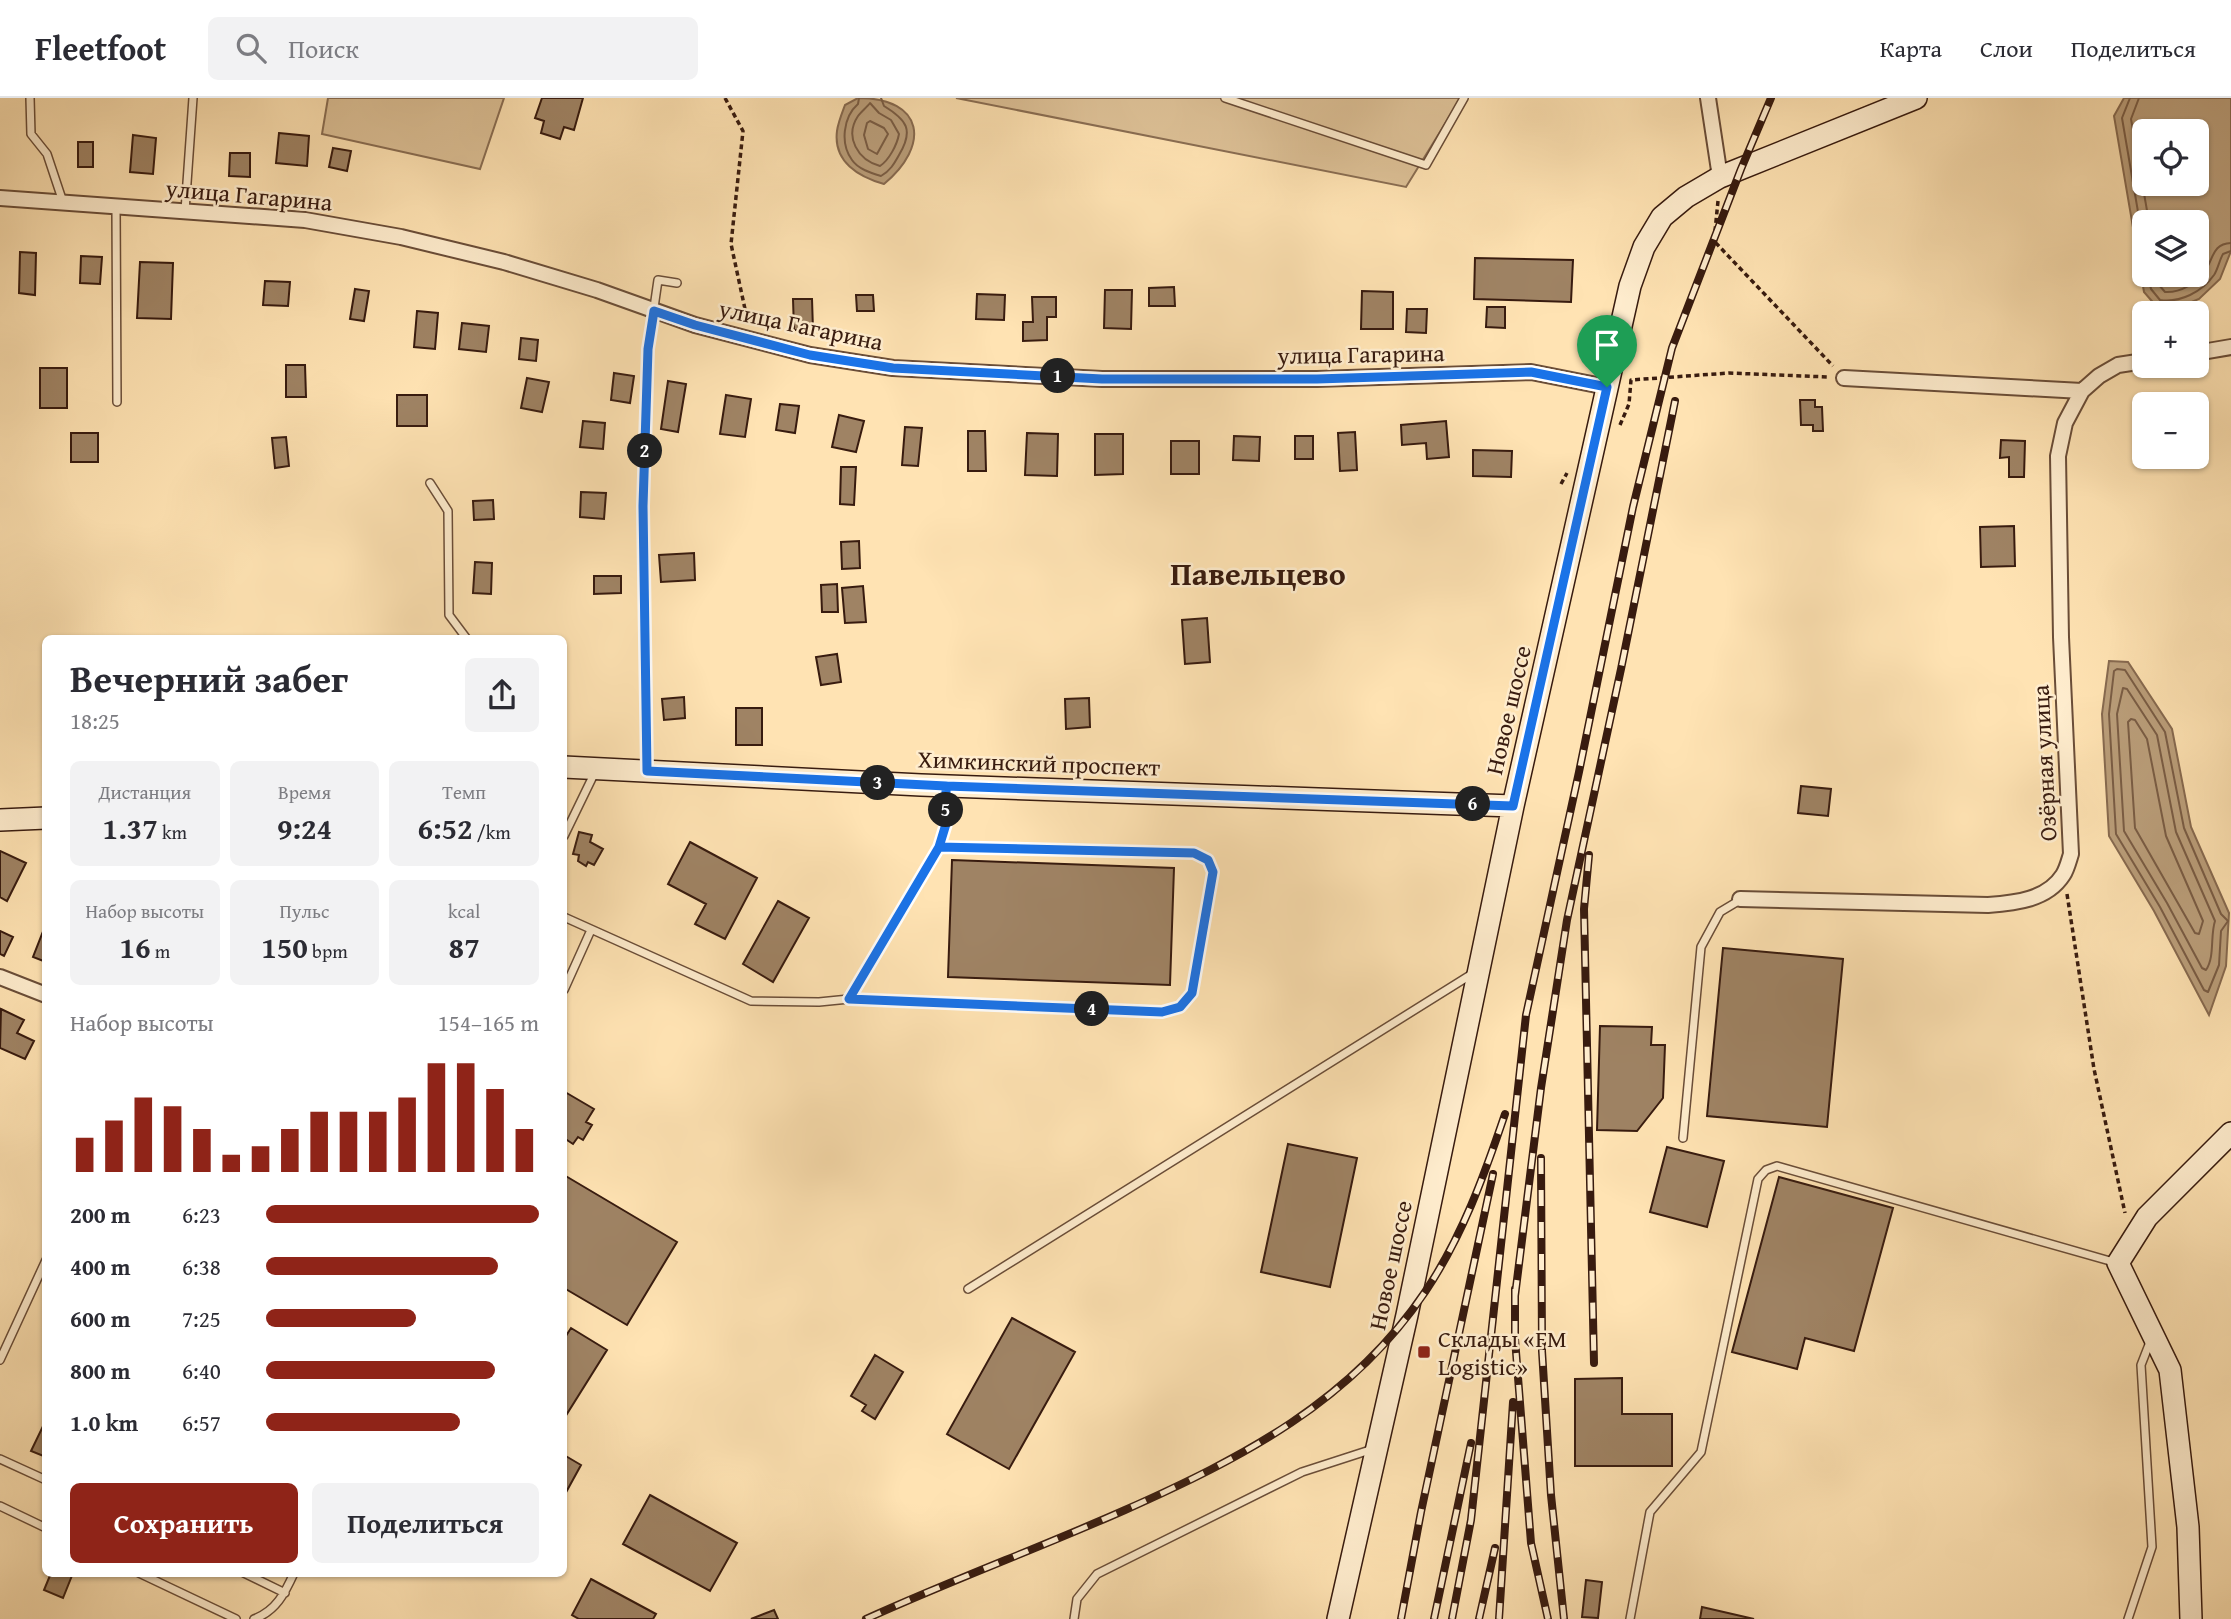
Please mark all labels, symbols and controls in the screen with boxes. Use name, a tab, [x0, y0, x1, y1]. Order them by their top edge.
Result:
search box	[208, 17, 698, 80]
text: Fleetfoot	[35, 24, 166, 72]
icon: search	[232, 29, 270, 67]
text: Поиск	[288, 29, 359, 68]
text: Карта	[1880, 31, 1942, 66]
text: Слои	[1980, 31, 2033, 66]
text: Поделиться	[2071, 31, 2196, 66]
map controls	[2132, 119, 2209, 469]
button: locate	[2132, 119, 2209, 196]
street label: улица Гагарина	[163, 170, 334, 220]
button: layers	[2132, 210, 2209, 287]
street label: улица Гагарина	[715, 290, 887, 360]
button: +	[2132, 301, 2209, 378]
pin	[1577, 315, 1637, 387]
icon: arrive	[1588, 326, 1626, 364]
street label: улица Гагарина	[1276, 335, 1445, 373]
pin: 1	[1040, 358, 1076, 394]
text: 1	[1053, 361, 1062, 389]
button: −	[2132, 392, 2209, 469]
pin: 2	[628, 434, 662, 468]
text: 2	[640, 436, 649, 464]
district label: Павельцево	[1170, 550, 1346, 597]
street label: Новое шоссе	[1476, 642, 1540, 778]
text: Вечерний забег	[70, 650, 348, 706]
button: share	[465, 658, 539, 732]
street label: Озёрная улица	[2022, 683, 2066, 842]
text: 18:25	[70, 704, 120, 737]
street label: Химкинский проспект	[917, 741, 1161, 785]
pin: 3	[860, 766, 896, 800]
text: 3	[873, 768, 882, 796]
text: Дистанция	[98, 778, 191, 806]
text: Время	[278, 778, 331, 806]
text: Темп	[442, 778, 486, 806]
pin: 6	[1456, 786, 1490, 822]
text: 6	[1468, 789, 1477, 817]
pin: 5	[928, 792, 964, 828]
text: 5	[941, 795, 950, 823]
text: 1.37	[103, 806, 158, 850]
text: 9:24	[277, 806, 332, 850]
text: 6:52	[417, 806, 473, 850]
text: km	[158, 818, 187, 846]
text: /km	[473, 818, 511, 846]
text: Набор высоты	[85, 897, 204, 925]
text: Пульс	[280, 897, 329, 925]
text: kcal	[448, 897, 480, 925]
text: 16	[119, 925, 151, 969]
text: 150	[261, 925, 308, 969]
text: 87	[449, 925, 480, 969]
text: m	[151, 937, 170, 965]
text: bpm	[308, 937, 348, 965]
pin: 4	[1074, 992, 1110, 1026]
text: 4	[1087, 994, 1096, 1022]
text: Набор высоты	[70, 1006, 214, 1039]
text: 154–165 m	[438, 1006, 539, 1039]
street label: Новое шоссе	[1359, 1197, 1421, 1333]
text: 200 m	[70, 1198, 131, 1231]
text: 6:23	[182, 1198, 221, 1231]
text: 400 m	[70, 1250, 131, 1283]
text: 6:38	[182, 1250, 221, 1283]
text: 600 m	[70, 1302, 131, 1335]
text: 7:25	[182, 1302, 221, 1335]
place label: Склады «FM Logistic»	[1438, 1321, 1567, 1384]
marker: Склады «FM Logistic»	[1416, 1344, 1432, 1360]
text: 800 m	[70, 1354, 131, 1387]
text: 6:40	[182, 1354, 221, 1387]
text: 1.0 km	[70, 1406, 138, 1439]
text: 6:57	[182, 1406, 221, 1439]
button: Сохранить	[70, 1483, 298, 1563]
button: Поделиться	[312, 1483, 539, 1563]

